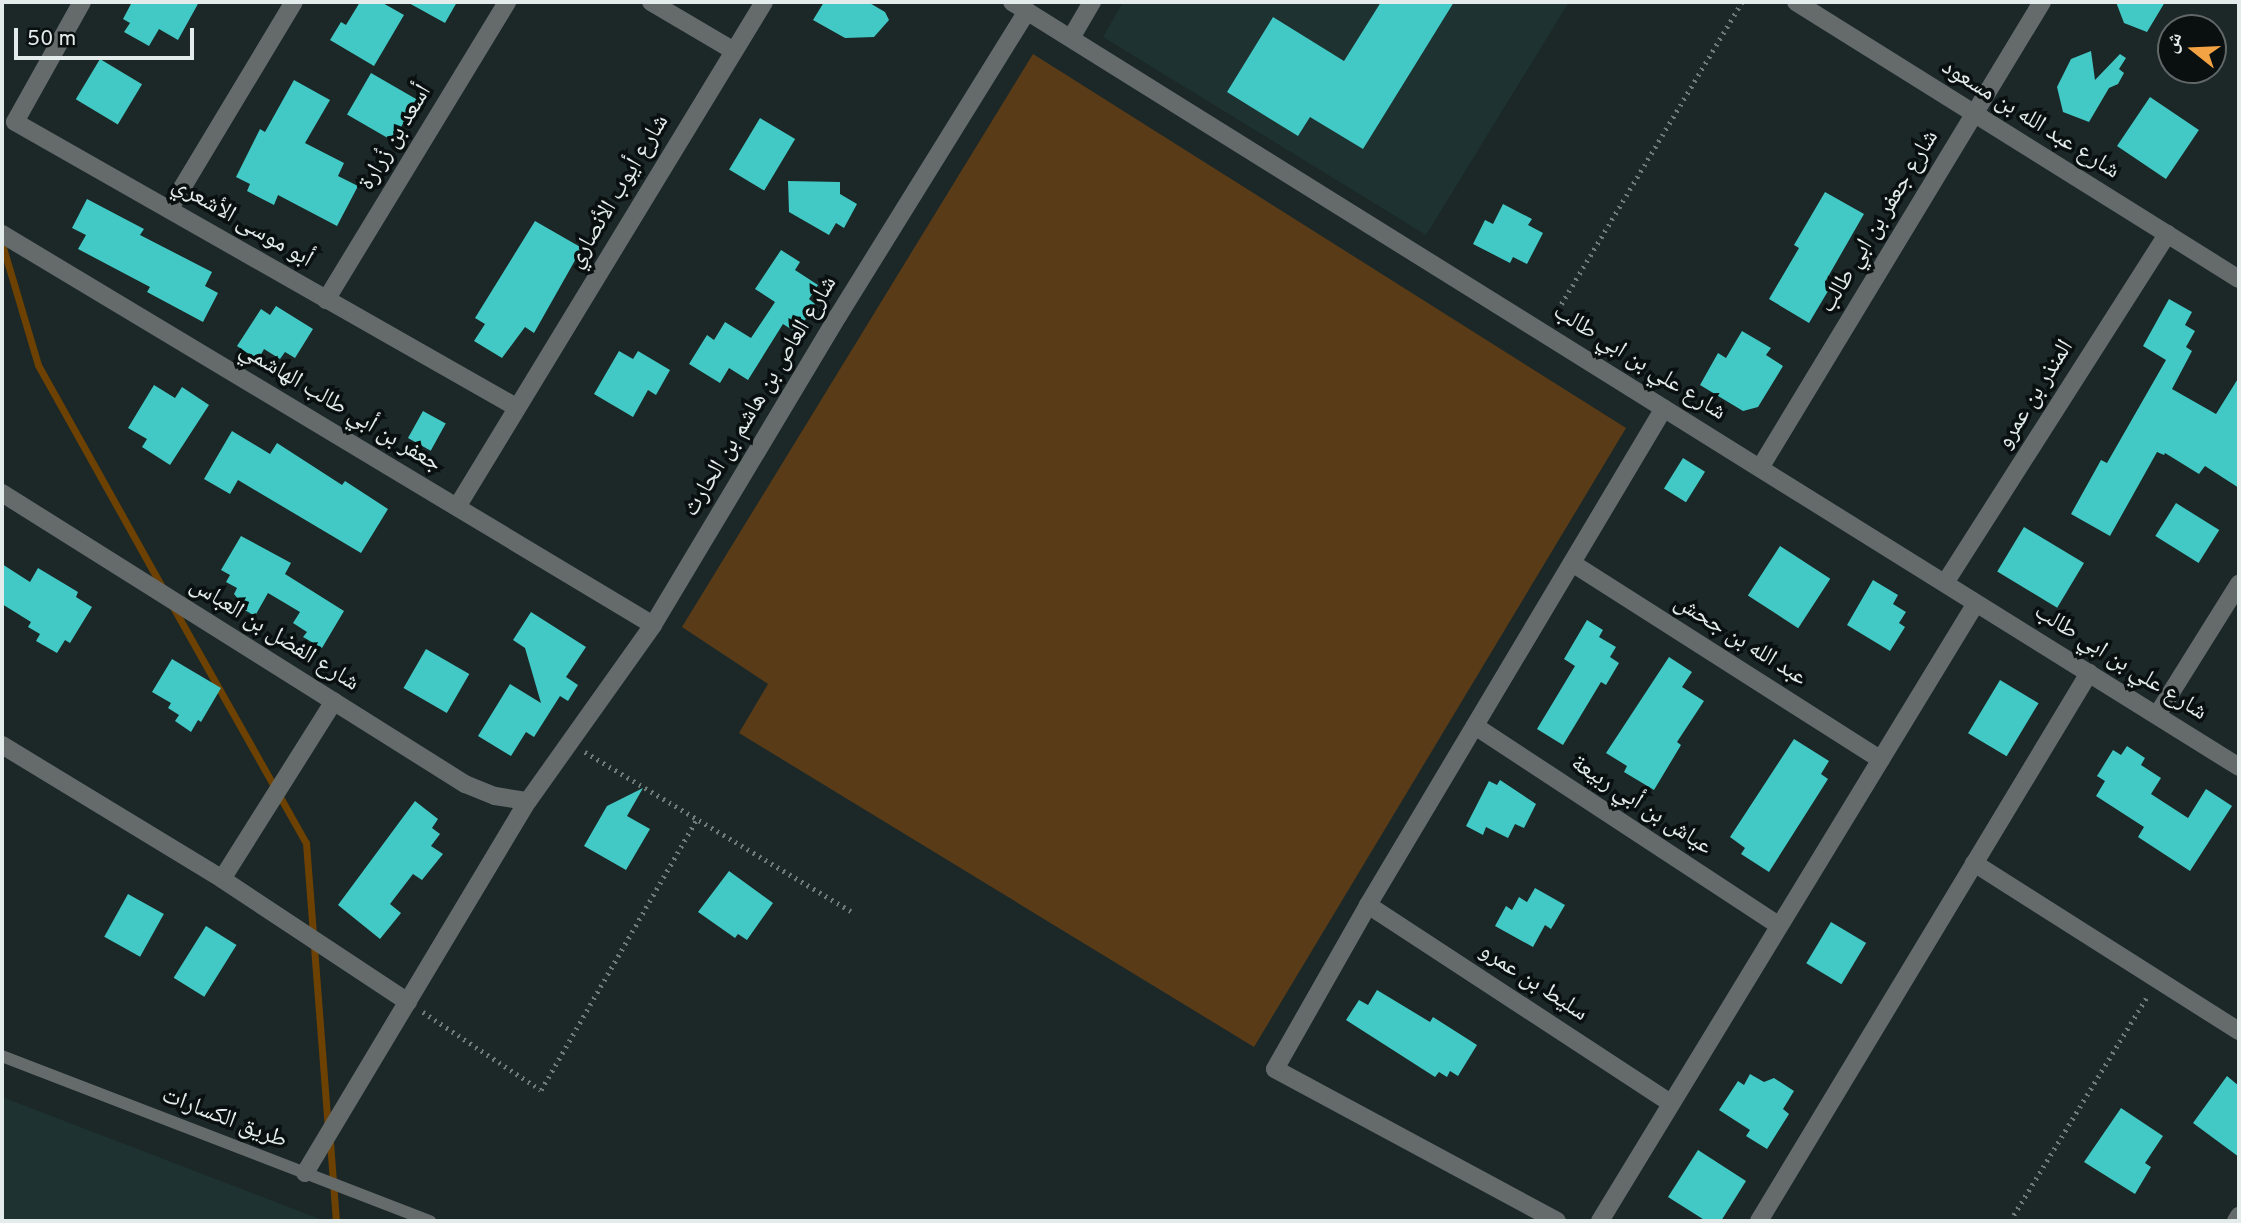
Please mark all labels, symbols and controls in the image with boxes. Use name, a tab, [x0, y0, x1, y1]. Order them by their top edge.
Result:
scale bar	[18, 14, 198, 58]
north arrow	[2157, 14, 2227, 84]
text: 50 m	[27, 26, 76, 53]
text: ش	[2159, 30, 2188, 56]
street label: شارع عبد الله بن مسعود	[1936, 54, 2124, 186]
street label: أسعد بن زُرارة	[353, 80, 439, 196]
street label: شارع أيوب الأنصاري	[562, 110, 676, 274]
street label: شارع جعفر بن ابي طالب	[1814, 125, 1946, 319]
street label: أبو موسى الأشعري	[167, 171, 317, 275]
street label: شارع العاص بن هاشم بن الحارث	[678, 271, 844, 523]
street label: شارع علي بن ابي طالب	[1547, 298, 1731, 428]
street label: المنذر بن عمرو	[1991, 335, 2081, 455]
street label: جعفر بن أبي طالب الهاشمي	[234, 336, 446, 480]
street label: شارع الفضل بن العباس	[184, 571, 364, 699]
street label: عبد الله بن جحش	[1668, 589, 1812, 693]
street label: شارع علي بن ابي طالب	[2028, 598, 2212, 728]
street label: عياش بن أبي ربيعة	[1565, 750, 1717, 862]
street label: سليط بن عمرو	[1473, 937, 1593, 1029]
street label: طريق الكسارات	[157, 1082, 291, 1156]

